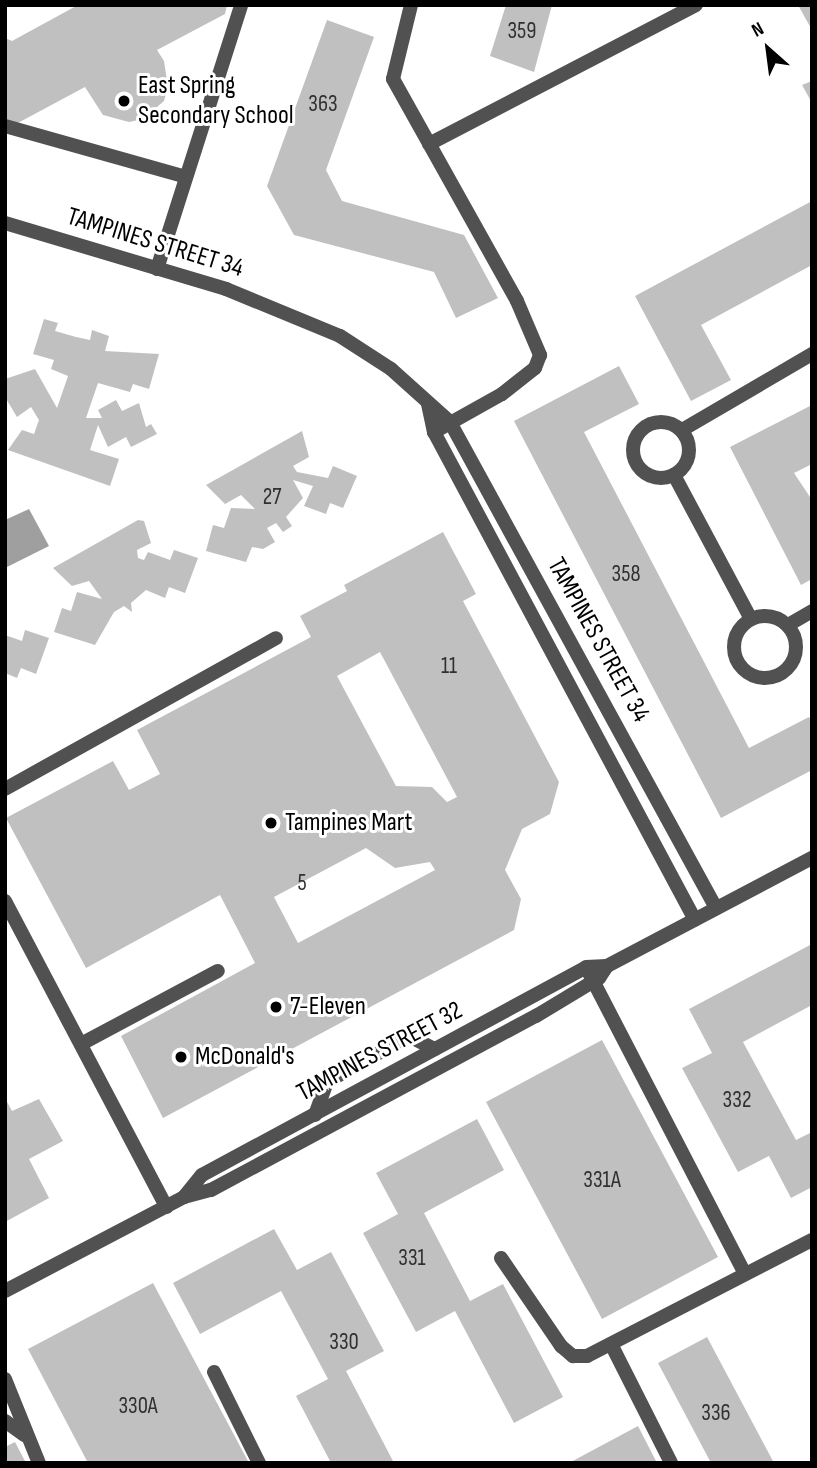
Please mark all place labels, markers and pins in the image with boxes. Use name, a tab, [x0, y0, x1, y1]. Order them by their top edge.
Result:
place label: East Spring Secondary School	[138, 70, 294, 132]
marker: East Spring Secondary School	[116, 93, 132, 109]
place label: Tampines Mart	[285, 807, 412, 839]
marker: Tampines Mart	[263, 815, 279, 831]
place label: 7-Eleven	[290, 991, 366, 1023]
marker: 7-Eleven	[268, 999, 284, 1015]
place label: McDonald's	[195, 1041, 295, 1073]
marker: McDonald's	[173, 1049, 189, 1065]

